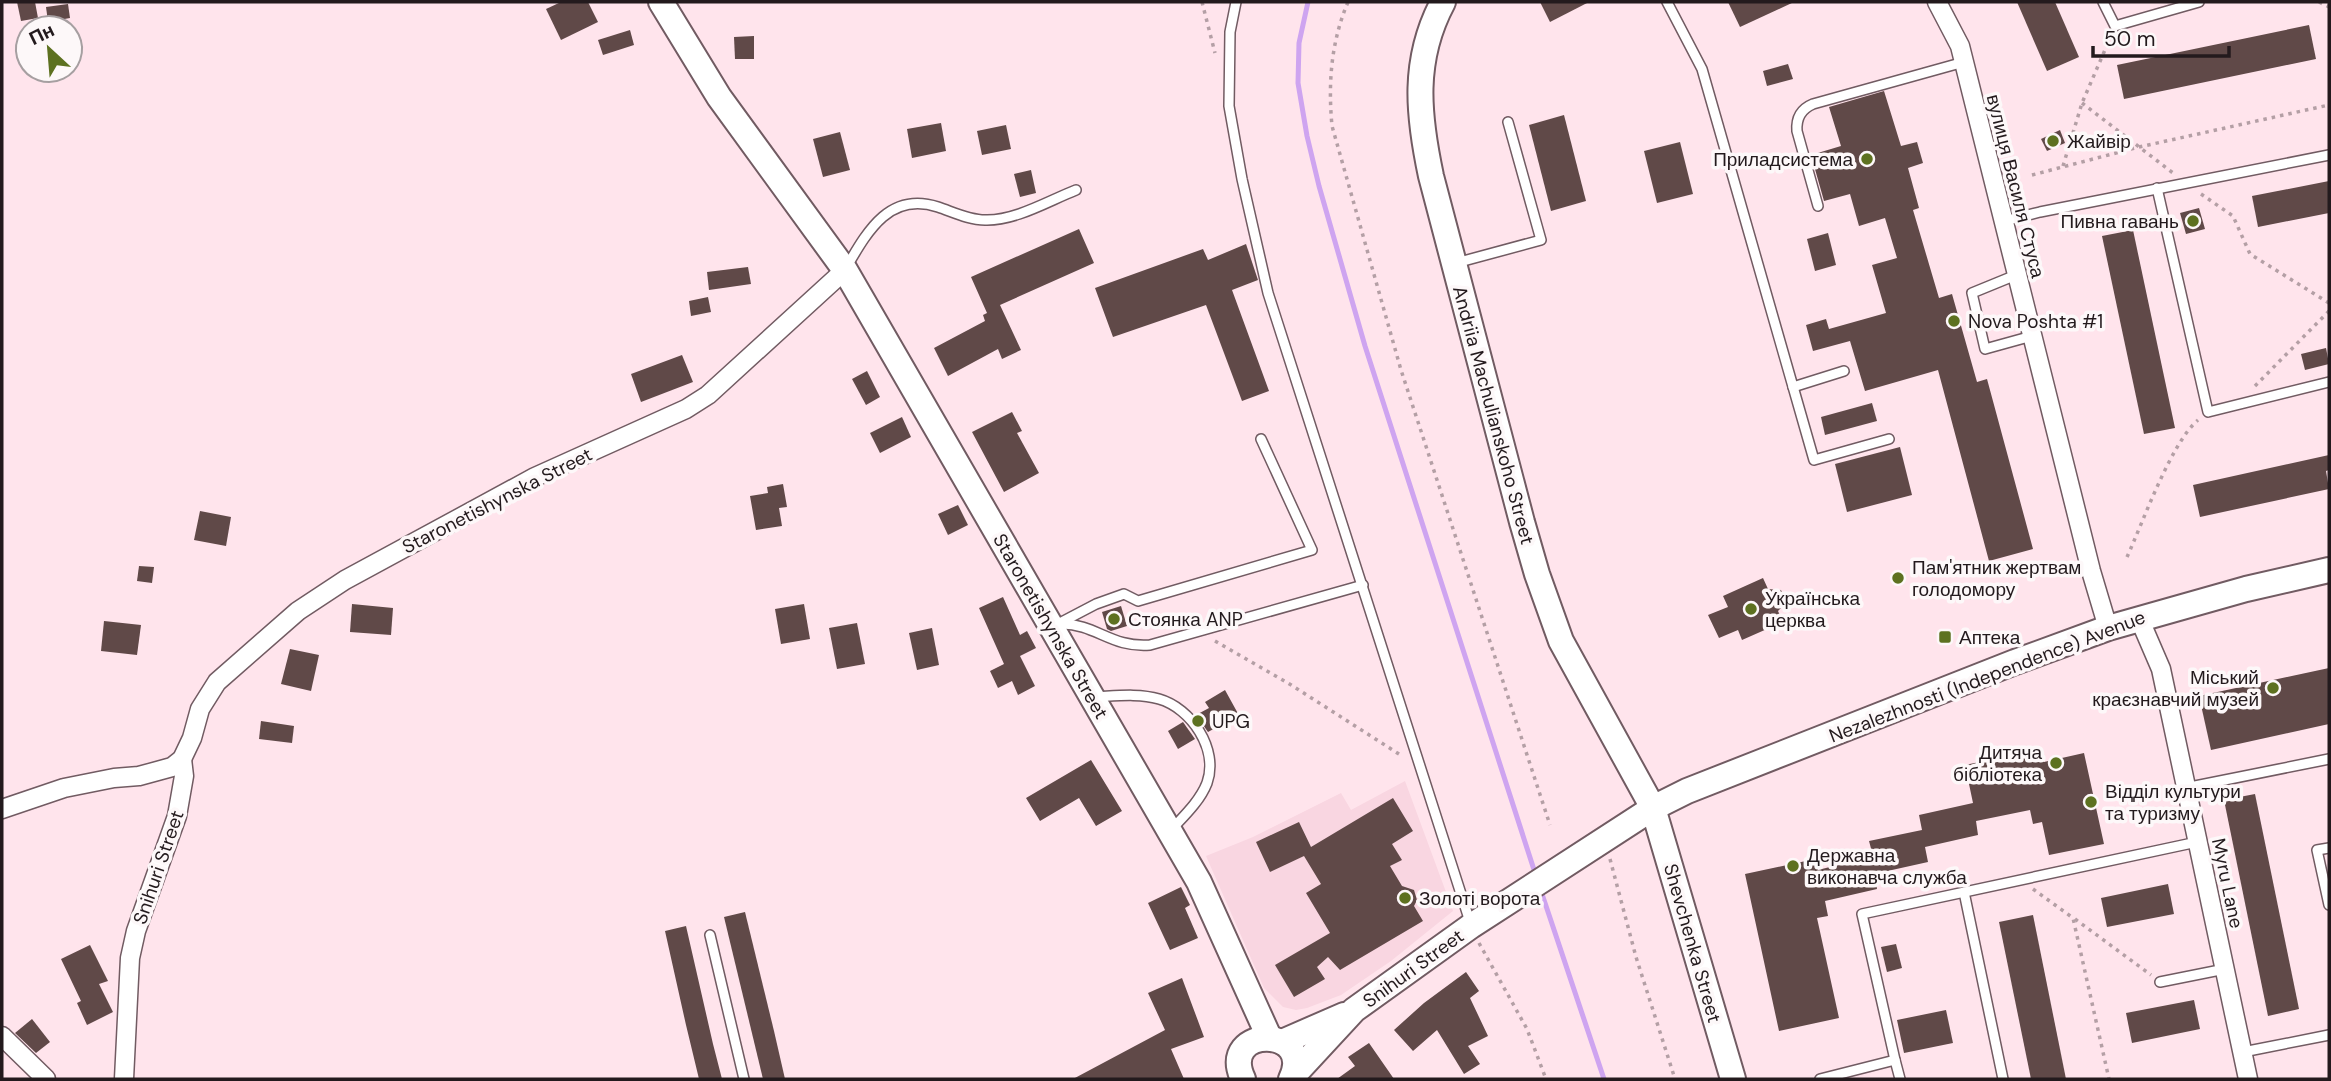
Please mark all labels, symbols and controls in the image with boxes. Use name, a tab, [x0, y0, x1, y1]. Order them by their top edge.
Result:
north arrow	[14, 14, 84, 84]
scale bar	[2093, 14, 2230, 58]
text: Пн	[25, 17, 59, 51]
text: 50 m	[2104, 25, 2155, 53]
street label: вулиця Василя Стуса	[1981, 92, 2051, 281]
place label: Жайвір	[2067, 129, 2131, 154]
marker: Жайвір	[2045, 133, 2061, 149]
place label: Приладсистема	[1713, 147, 1853, 172]
marker: Приладсистема	[1859, 151, 1875, 167]
place label: Пивна гавань	[2061, 209, 2179, 234]
marker: Пивна гавань	[2185, 213, 2201, 229]
street label: Andriia Machulianskoho Street	[1447, 283, 1540, 547]
place label: Nova Poshta #1	[1968, 309, 2103, 334]
marker: Nova Poshta #1	[1946, 313, 1962, 329]
street label: Staronetishynska Street	[398, 442, 596, 559]
street label: Staronetishynska Street	[987, 529, 1114, 723]
place label: Пам'ятник жертвам голодомору	[1912, 555, 2081, 602]
marker: Пам'ятник жертвам голодомору	[1890, 570, 1906, 586]
place label: Українська церква	[1765, 586, 1861, 633]
marker: Українська церква	[1743, 601, 1759, 617]
street label: Nezalezhnosti (Independence) Avenue	[1826, 604, 2149, 748]
place label: Стоянка ANP	[1128, 607, 1243, 632]
marker: Стоянка ANP	[1106, 611, 1122, 627]
place label: Аптека	[1959, 625, 2021, 650]
marker: Аптека	[1937, 629, 1953, 645]
place label: Міський краєзнавчий музей	[2092, 665, 2259, 712]
marker: Міський краєзнавчий музей	[2265, 680, 2281, 696]
place label: UPG	[1212, 709, 1250, 734]
marker: UPG	[1190, 713, 1206, 729]
place label: Дитяча бібліотека	[1953, 740, 2042, 787]
marker: Дитяча бібліотека	[2048, 755, 2064, 771]
place label: Відділ культури та туризму	[2105, 779, 2241, 826]
marker: Відділ культури та туризму	[2083, 794, 2099, 810]
street label: Snihuri Street	[127, 807, 190, 927]
street label: Myru Lane	[2206, 836, 2249, 930]
place label: Державна виконавча служба	[1807, 843, 1967, 890]
marker: Державна виконавча служба	[1785, 858, 1801, 874]
street label: Shevchenka Street	[1658, 861, 1727, 1025]
place label: Золоті ворота	[1419, 886, 1541, 911]
marker: Золоті ворота	[1397, 890, 1413, 906]
street label: Snihuri Street	[1358, 923, 1469, 1013]

